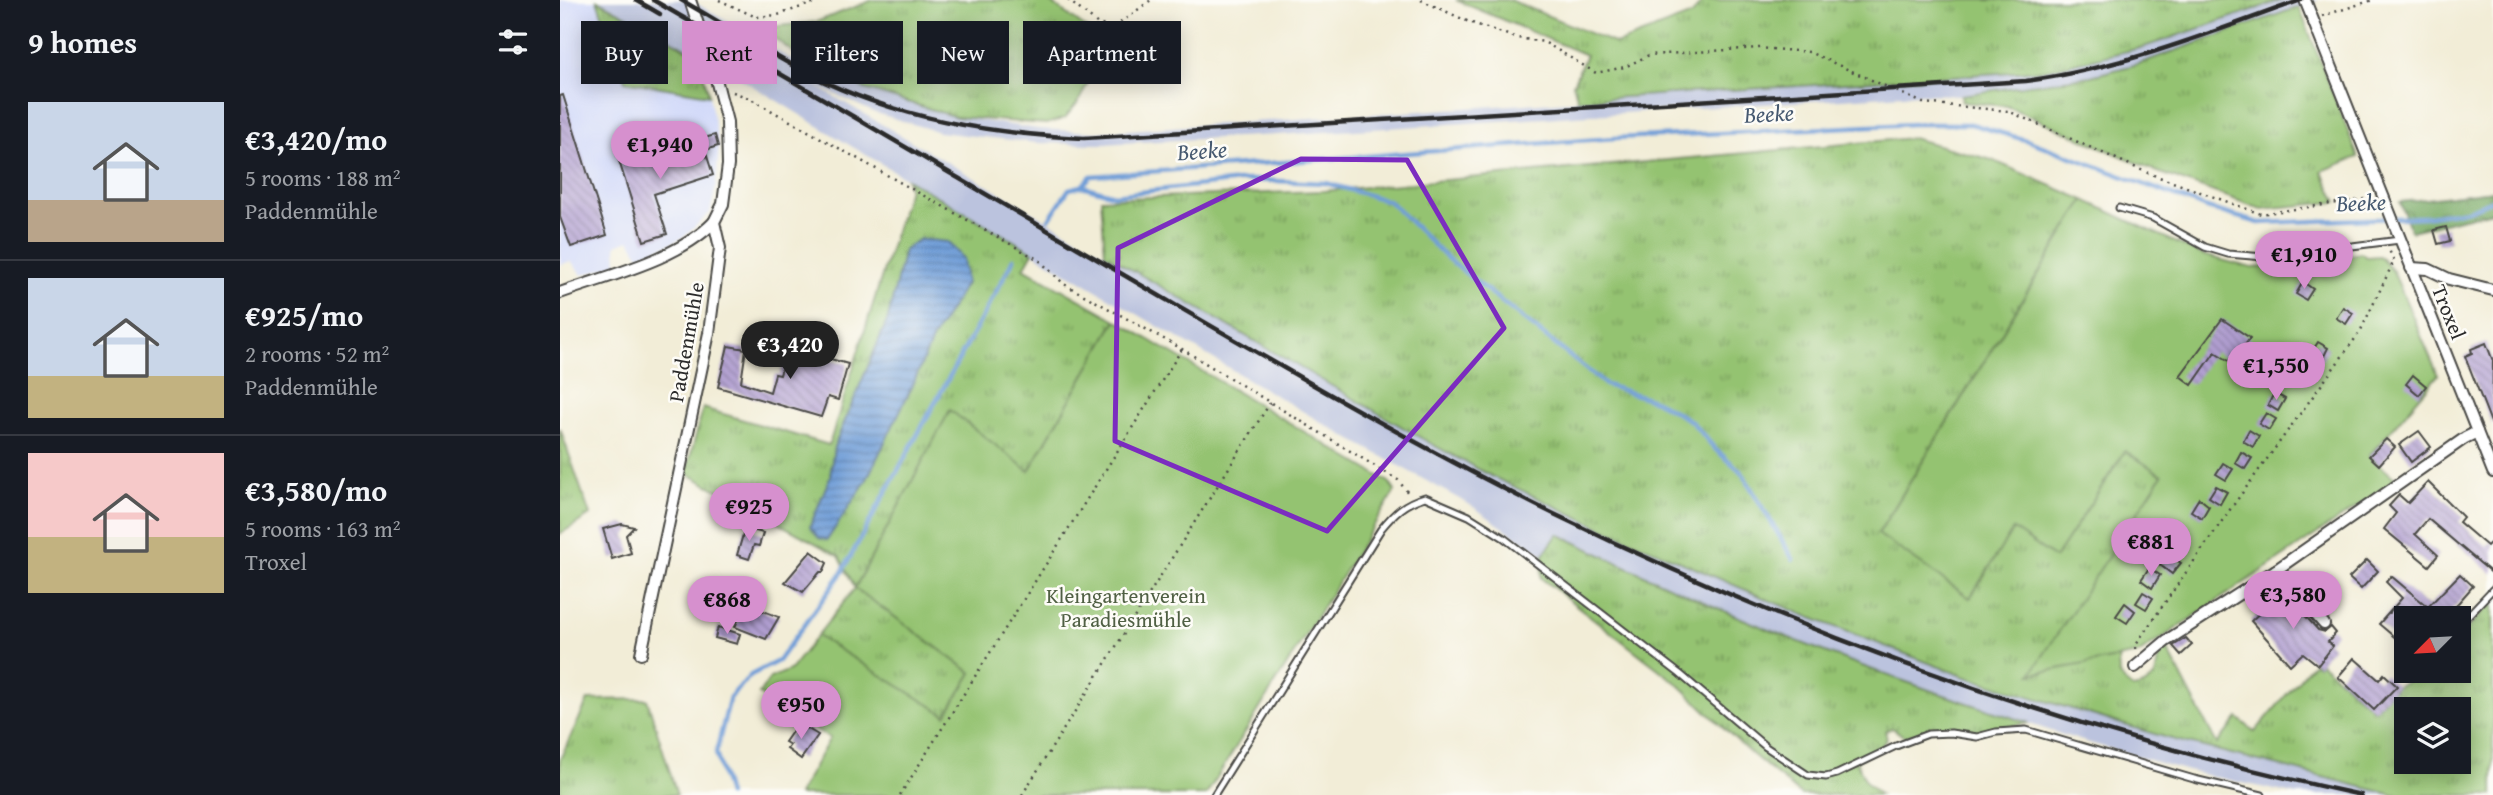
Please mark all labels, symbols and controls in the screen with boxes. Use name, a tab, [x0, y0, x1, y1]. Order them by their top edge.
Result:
text: 9 homes	[28, 20, 137, 64]
chip: Buy	[581, 21, 668, 84]
chip: Rent	[682, 21, 777, 84]
chip: Filters	[791, 21, 903, 84]
chip: New	[917, 21, 1009, 84]
chip: Apartment	[1023, 21, 1181, 84]
icon: filters	[494, 23, 532, 61]
water label: Beeke	[1742, 95, 1795, 131]
text: €3,420/mo	[245, 117, 387, 161]
pin: €1,940	[603, 122, 717, 181]
text: €1,940	[627, 127, 693, 160]
icon: home	[84, 130, 168, 214]
water label: Beeke	[1175, 132, 1228, 168]
text: 5 rooms · 188 m²	[245, 161, 400, 194]
water label: Beeke	[2335, 185, 2386, 219]
text: Paddenmühle	[245, 194, 378, 227]
pin: €1,910	[2247, 232, 2361, 291]
text: €1,910	[2271, 237, 2337, 270]
street label: Paddenmühle	[660, 279, 712, 404]
street label: Troxel	[2424, 280, 2474, 344]
text: €925/mo	[245, 293, 363, 337]
icon: home	[84, 306, 168, 390]
pin: €3,420	[733, 322, 847, 381]
text: €3,420	[757, 327, 823, 360]
text: 2 rooms · 52 m²	[245, 337, 389, 370]
pin: €1,550	[2219, 342, 2333, 402]
text: €1,550	[2243, 348, 2309, 381]
text: Paddenmühle	[245, 370, 378, 403]
text: €3,580/mo	[245, 468, 387, 512]
icon: home	[84, 481, 168, 565]
pin: €925	[708, 484, 790, 543]
text: €925	[725, 489, 773, 522]
text: 5 rooms · 163 m²	[245, 512, 400, 545]
pin: €881	[2110, 518, 2192, 578]
text: €881	[2127, 524, 2175, 557]
text: Troxel	[245, 545, 307, 578]
pin: €3,580	[2236, 572, 2350, 631]
pin: €868	[686, 576, 768, 636]
text: €3,580	[2260, 577, 2326, 610]
park label: Kleingartenverein Paradiesmühle	[1046, 580, 1206, 635]
text: €868	[703, 582, 751, 615]
north arrow	[2394, 606, 2471, 682]
map controls	[2394, 606, 2471, 774]
pin: €950	[760, 682, 842, 741]
text: €950	[777, 687, 825, 720]
button: layers	[2394, 697, 2471, 774]

